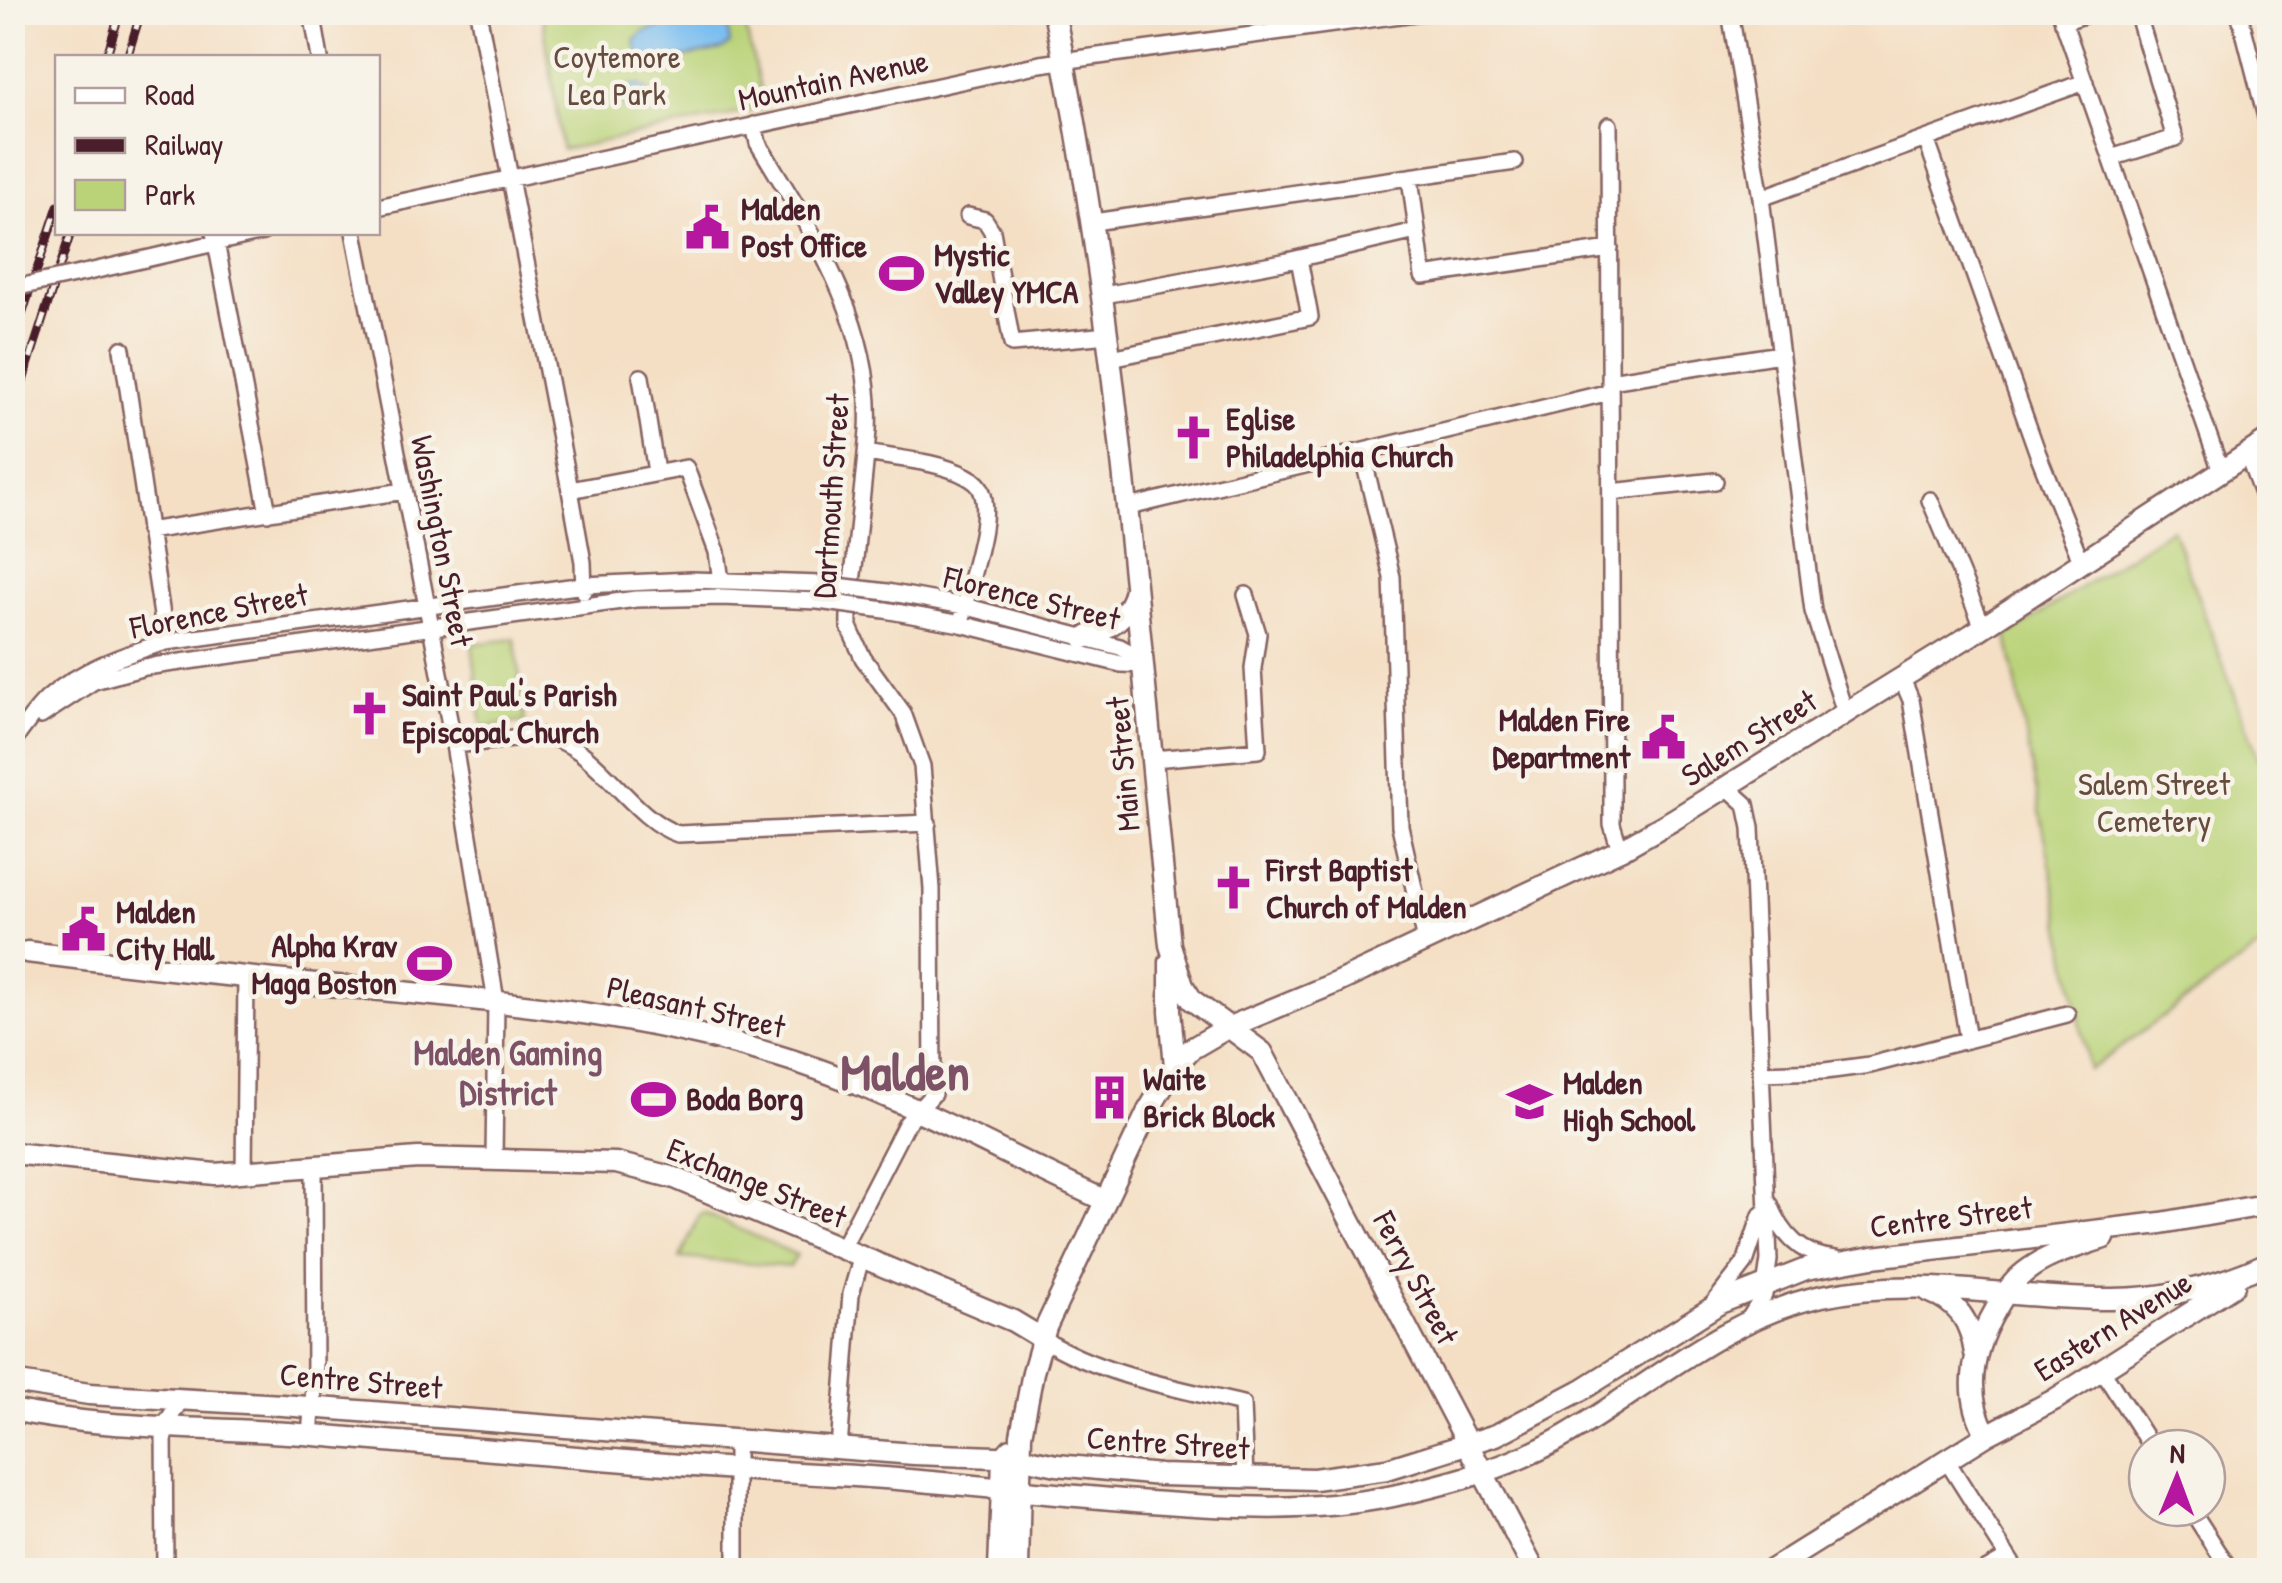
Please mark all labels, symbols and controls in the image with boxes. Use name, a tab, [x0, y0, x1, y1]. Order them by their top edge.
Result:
park label: Coytemore Lea Park	[553, 35, 681, 115]
street label: Mountain Avenue	[734, 38, 932, 121]
legend	[55, 55, 380, 235]
text: Road	[145, 74, 194, 114]
text: Railway	[145, 124, 223, 164]
text: Park	[145, 174, 195, 214]
place label: Malden Post Office	[741, 187, 867, 267]
public building icon: Malden Post Office	[684, 203, 732, 251]
place label: Mystic Valley YMCA	[934, 233, 1079, 314]
sports icon: Mystic Valley YMCA	[877, 249, 925, 297]
street label: Dartmouth Street	[802, 391, 859, 600]
place label: Eglise Philadelphia Church	[1226, 397, 1454, 478]
church icon: Eglise Philadelphia Church	[1169, 413, 1217, 461]
street label: Washington Street	[401, 432, 484, 651]
street label: Florence Street	[939, 555, 1126, 640]
street label: Florence Street	[126, 572, 312, 649]
place label: Saint Paul's Parish Episcopal Church	[402, 673, 617, 754]
street label: Salem Street	[1673, 679, 1825, 796]
church icon: Saint Paul's Parish Episcopal Church	[345, 689, 393, 737]
street label: Main Street	[1095, 694, 1150, 833]
place label: Malden Fire Department	[1493, 698, 1631, 779]
public building icon: Malden Fire Department	[1639, 714, 1687, 762]
park label: Salem Street Cemetery	[2078, 762, 2231, 842]
place label: First Baptist Church of Malden	[1265, 848, 1467, 928]
church icon: First Baptist Church of Malden	[1209, 864, 1257, 912]
place label: Malden City Hall	[116, 890, 215, 971]
public building icon: Malden City Hall	[59, 906, 107, 954]
place label: Alpha Krav Maga Boston	[251, 924, 397, 1005]
sports icon: Alpha Krav Maga Boston	[406, 940, 454, 988]
street label: Pleasant Street	[603, 965, 790, 1048]
district label: Malden Gaming District	[414, 1029, 602, 1116]
district label: Malden	[840, 1036, 970, 1106]
place label: Waite Brick Block	[1143, 1057, 1276, 1137]
place label: Malden High School	[1563, 1061, 1697, 1142]
building icon: Waite Brick Block	[1086, 1073, 1134, 1121]
sports icon: Boda Borg	[629, 1075, 677, 1123]
place label: Boda Borg	[686, 1077, 803, 1121]
school or university icon: Malden High School	[1506, 1077, 1554, 1125]
street label: Exchange Street	[661, 1127, 854, 1238]
street label: Centre Street	[1868, 1185, 2035, 1248]
street label: Ferry Street	[1363, 1203, 1470, 1353]
street label: Eastern Avenue	[2026, 1260, 2200, 1391]
street label: Centre Street	[278, 1352, 445, 1409]
street label: Centre Street	[1085, 1415, 1252, 1470]
north arrow	[2127, 1428, 2227, 1528]
text: N	[2170, 1434, 2185, 1472]

